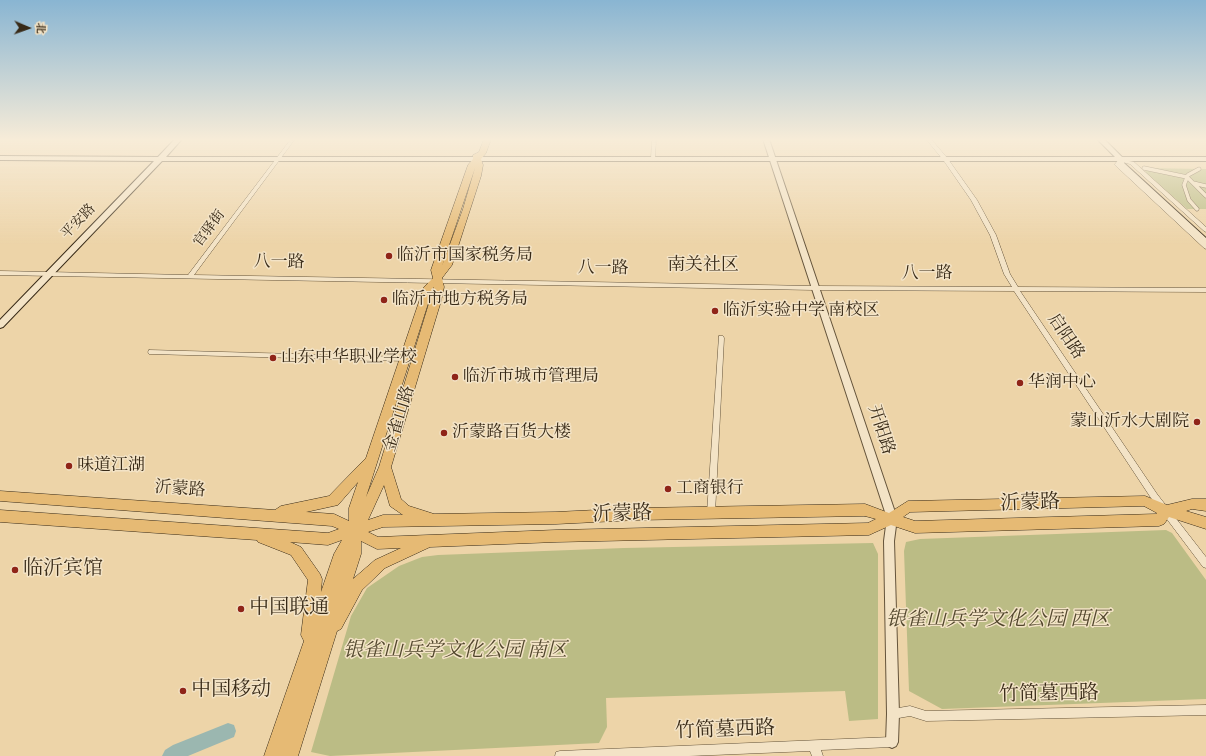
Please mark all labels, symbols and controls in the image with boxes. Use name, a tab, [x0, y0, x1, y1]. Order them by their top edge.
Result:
north arrow	[8, 8, 48, 48]
text: 北	[34, 23, 47, 34]
street label: 平安路	[58, 201, 100, 243]
street label: 官驿街	[191, 207, 229, 251]
place label: 临沂市国家税务局	[397, 246, 533, 266]
marker: 临沂市国家税务局	[384, 251, 394, 261]
street label: 八一路	[253, 252, 305, 274]
district label: 南关社区	[667, 255, 739, 277]
street label: 八一路	[577, 258, 629, 280]
street label: 八一路	[902, 264, 952, 284]
place label: 临沂市地方税务局	[392, 290, 528, 310]
marker: 临沂市地方税务局	[379, 295, 389, 305]
place label: 临沂实验中学 南校区	[723, 301, 880, 321]
marker: 临沂实验中学 南校区	[710, 306, 720, 316]
street label: 启阳路	[1042, 310, 1088, 364]
place label: 山东中华职业学校	[281, 348, 417, 368]
marker: 山东中华职业学校	[268, 353, 278, 363]
place label: 临沂市城市管理局	[463, 367, 599, 387]
marker: 临沂市城市管理局	[450, 372, 460, 382]
place label: 华润中心	[1028, 373, 1096, 393]
marker: 华润中心	[1015, 378, 1025, 388]
street label: 金雀山路	[380, 384, 420, 454]
street label: 开阳路	[862, 403, 898, 457]
place label: 蒙山沂水大剧院	[1070, 412, 1189, 432]
marker: 蒙山沂水大剧院	[1192, 417, 1202, 427]
place label: 沂蒙路百货大楼	[452, 423, 571, 443]
marker: 沂蒙路百货大楼	[439, 428, 449, 438]
place label: 味道江湖	[77, 456, 145, 476]
marker: 味道江湖	[64, 461, 74, 471]
street label: 沂蒙路	[154, 478, 206, 502]
place label: 工商银行	[676, 479, 744, 499]
marker: 工商银行	[663, 484, 673, 494]
street label: 沂蒙路	[1000, 491, 1060, 517]
street label: 沂蒙路	[592, 502, 652, 528]
place label: 临沂宾馆	[23, 558, 103, 582]
marker: 临沂宾馆	[10, 565, 20, 575]
place label: 中国联通	[249, 597, 329, 621]
marker: 中国联通	[236, 604, 246, 614]
park label: 银雀山兵学文化公园 西区	[886, 609, 1110, 633]
park label: 银雀山兵学文化公园 南区	[343, 640, 567, 664]
place label: 中国移动	[191, 679, 271, 703]
street label: 竹简墓西路	[999, 682, 1099, 708]
marker: 中国移动	[178, 686, 188, 696]
street label: 竹简墓西路	[675, 717, 775, 745]

